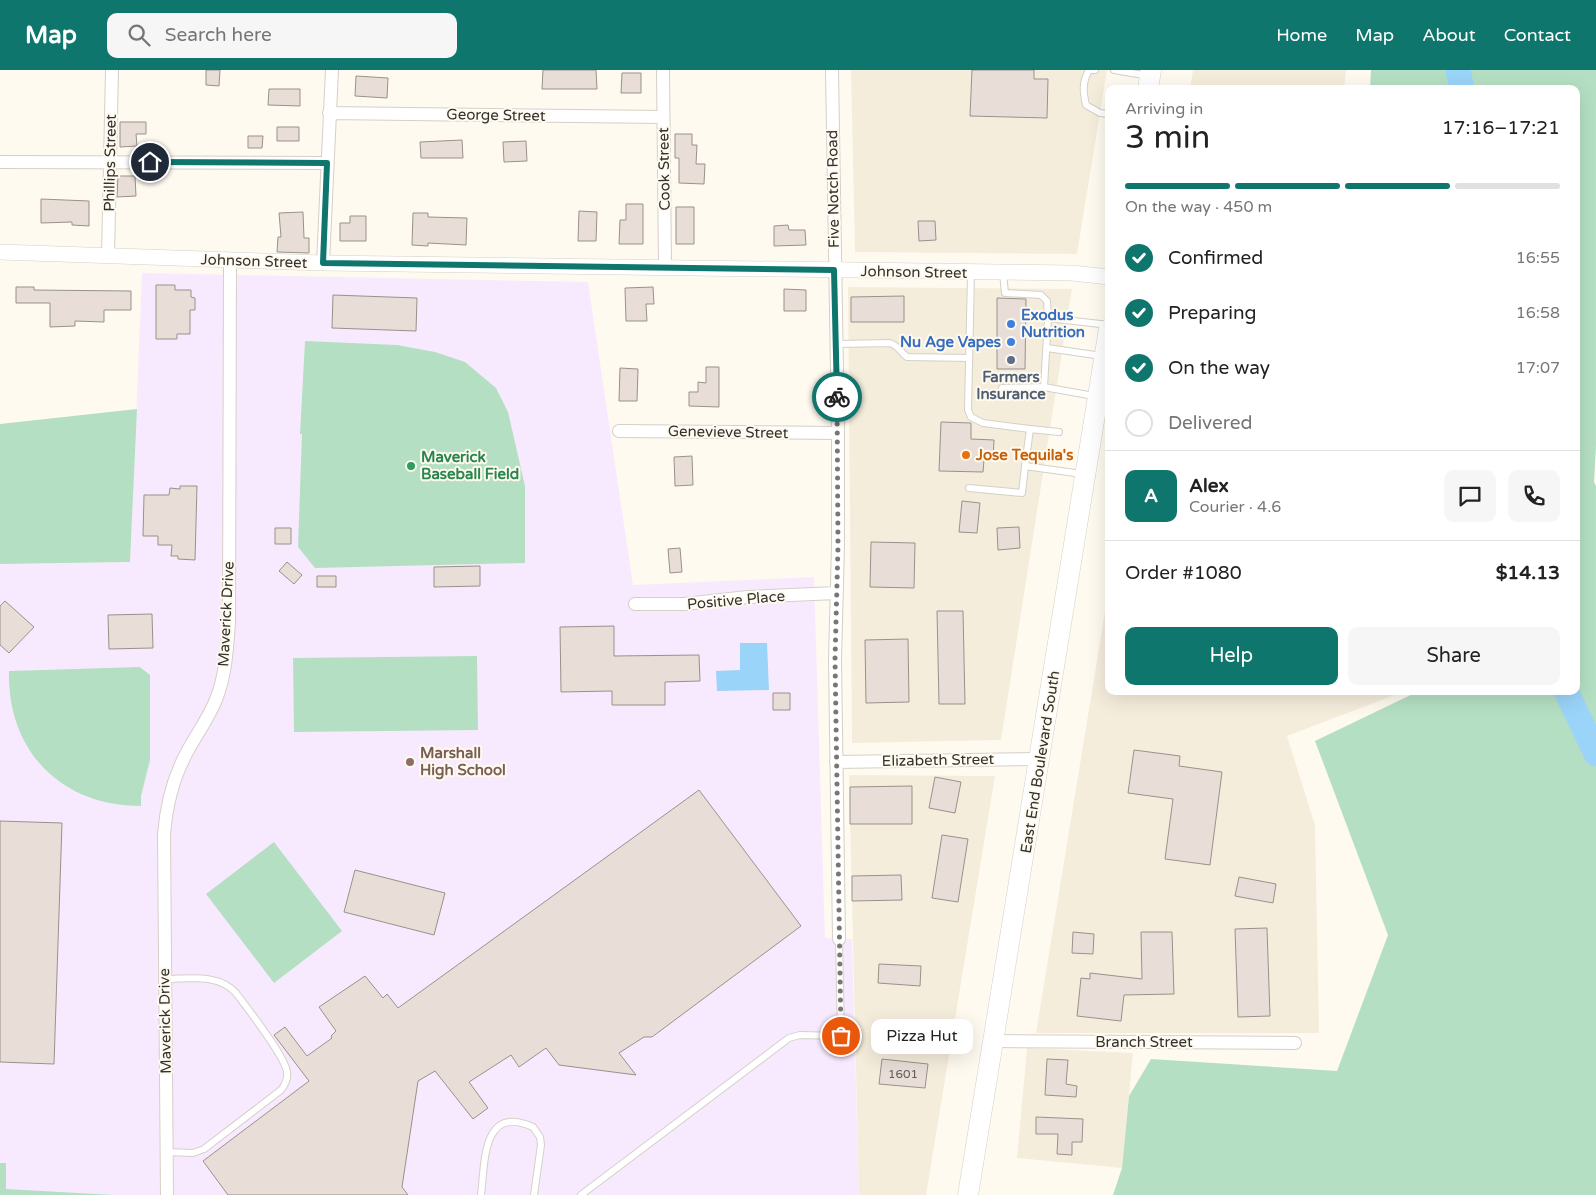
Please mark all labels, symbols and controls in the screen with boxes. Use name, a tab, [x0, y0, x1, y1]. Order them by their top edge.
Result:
search box	[107, 13, 457, 58]
text: Map	[25, 21, 77, 50]
icon: search	[125, 21, 153, 49]
text: Search here	[165, 24, 272, 46]
text: Home	[1276, 24, 1327, 46]
text: Map	[1355, 24, 1394, 46]
text: About	[1422, 24, 1476, 46]
text: Contact	[1504, 24, 1571, 46]
text: Arriving in	[1125, 99, 1203, 119]
street label: George Street	[446, 105, 546, 125]
street label: Phillips Street	[100, 114, 120, 212]
text: 17:16–17:21	[1442, 117, 1560, 139]
text: 3 min	[1125, 119, 1210, 157]
street label: Cook Street	[654, 127, 674, 211]
street label: Five Notch Road	[823, 130, 843, 248]
pin	[129, 141, 171, 183]
icon: home	[136, 148, 164, 176]
text: On the way · 450 m	[1125, 197, 1272, 217]
icon: check	[1125, 244, 1153, 272]
text: Confirmed	[1168, 247, 1263, 269]
text: 16:55	[1516, 248, 1560, 268]
street label: Johnson Street	[200, 250, 308, 272]
street label: Johnson Street	[861, 262, 968, 282]
icon: check	[1125, 299, 1153, 327]
text: Preparing	[1168, 302, 1257, 324]
text: 16:58	[1516, 303, 1560, 323]
place label: Exodus Nutrition	[1021, 306, 1085, 341]
marker: Exodus Nutrition	[1005, 318, 1017, 330]
place label: Nu Age Vapes	[900, 333, 1001, 352]
marker: Nu Age Vapes	[1005, 336, 1017, 348]
marker: Farmers Insurance	[1005, 354, 1017, 366]
icon: check	[1125, 354, 1153, 382]
text: On the way	[1168, 357, 1270, 379]
text: 17:07	[1516, 358, 1560, 378]
place label: Farmers Insurance	[976, 368, 1046, 403]
courier	[812, 372, 862, 422]
icon: bike	[823, 383, 851, 411]
text: Delivered	[1168, 412, 1253, 434]
street label: Genevieve Street	[668, 422, 789, 442]
place label: Jose Tequila's	[975, 446, 1073, 465]
place label: Maverick Baseball Field	[421, 448, 519, 483]
marker: Jose Tequila's	[960, 449, 972, 461]
marker: Maverick Baseball Field	[405, 460, 417, 472]
button: chat	[1444, 470, 1496, 522]
button: phone	[1508, 470, 1560, 522]
text: Alex	[1189, 475, 1229, 497]
text: A	[1144, 485, 1158, 507]
text: Courier · 4.6	[1189, 497, 1281, 517]
street label: Maverick Drive	[214, 561, 238, 667]
text: Order #1080	[1125, 562, 1242, 584]
text: $14.13	[1496, 562, 1560, 584]
street label: Positive Place	[686, 587, 786, 613]
button: Help	[1125, 627, 1338, 685]
button: Share	[1348, 627, 1560, 685]
street label: East End Boulevard South	[1017, 669, 1063, 855]
place label: Marshall High School	[420, 744, 506, 780]
street label: Elizabeth Street	[882, 750, 995, 770]
marker: Marshall High School	[404, 756, 416, 768]
street label: Maverick Drive	[155, 968, 175, 1074]
pin	[820, 1015, 862, 1057]
callout: Pizza Hut	[871, 1018, 974, 1054]
icon: bag	[827, 1022, 855, 1050]
text: Pizza Hut	[886, 1026, 958, 1046]
street label: Branch Street	[1095, 1033, 1193, 1051]
house number: 1601	[888, 1067, 918, 1081]

